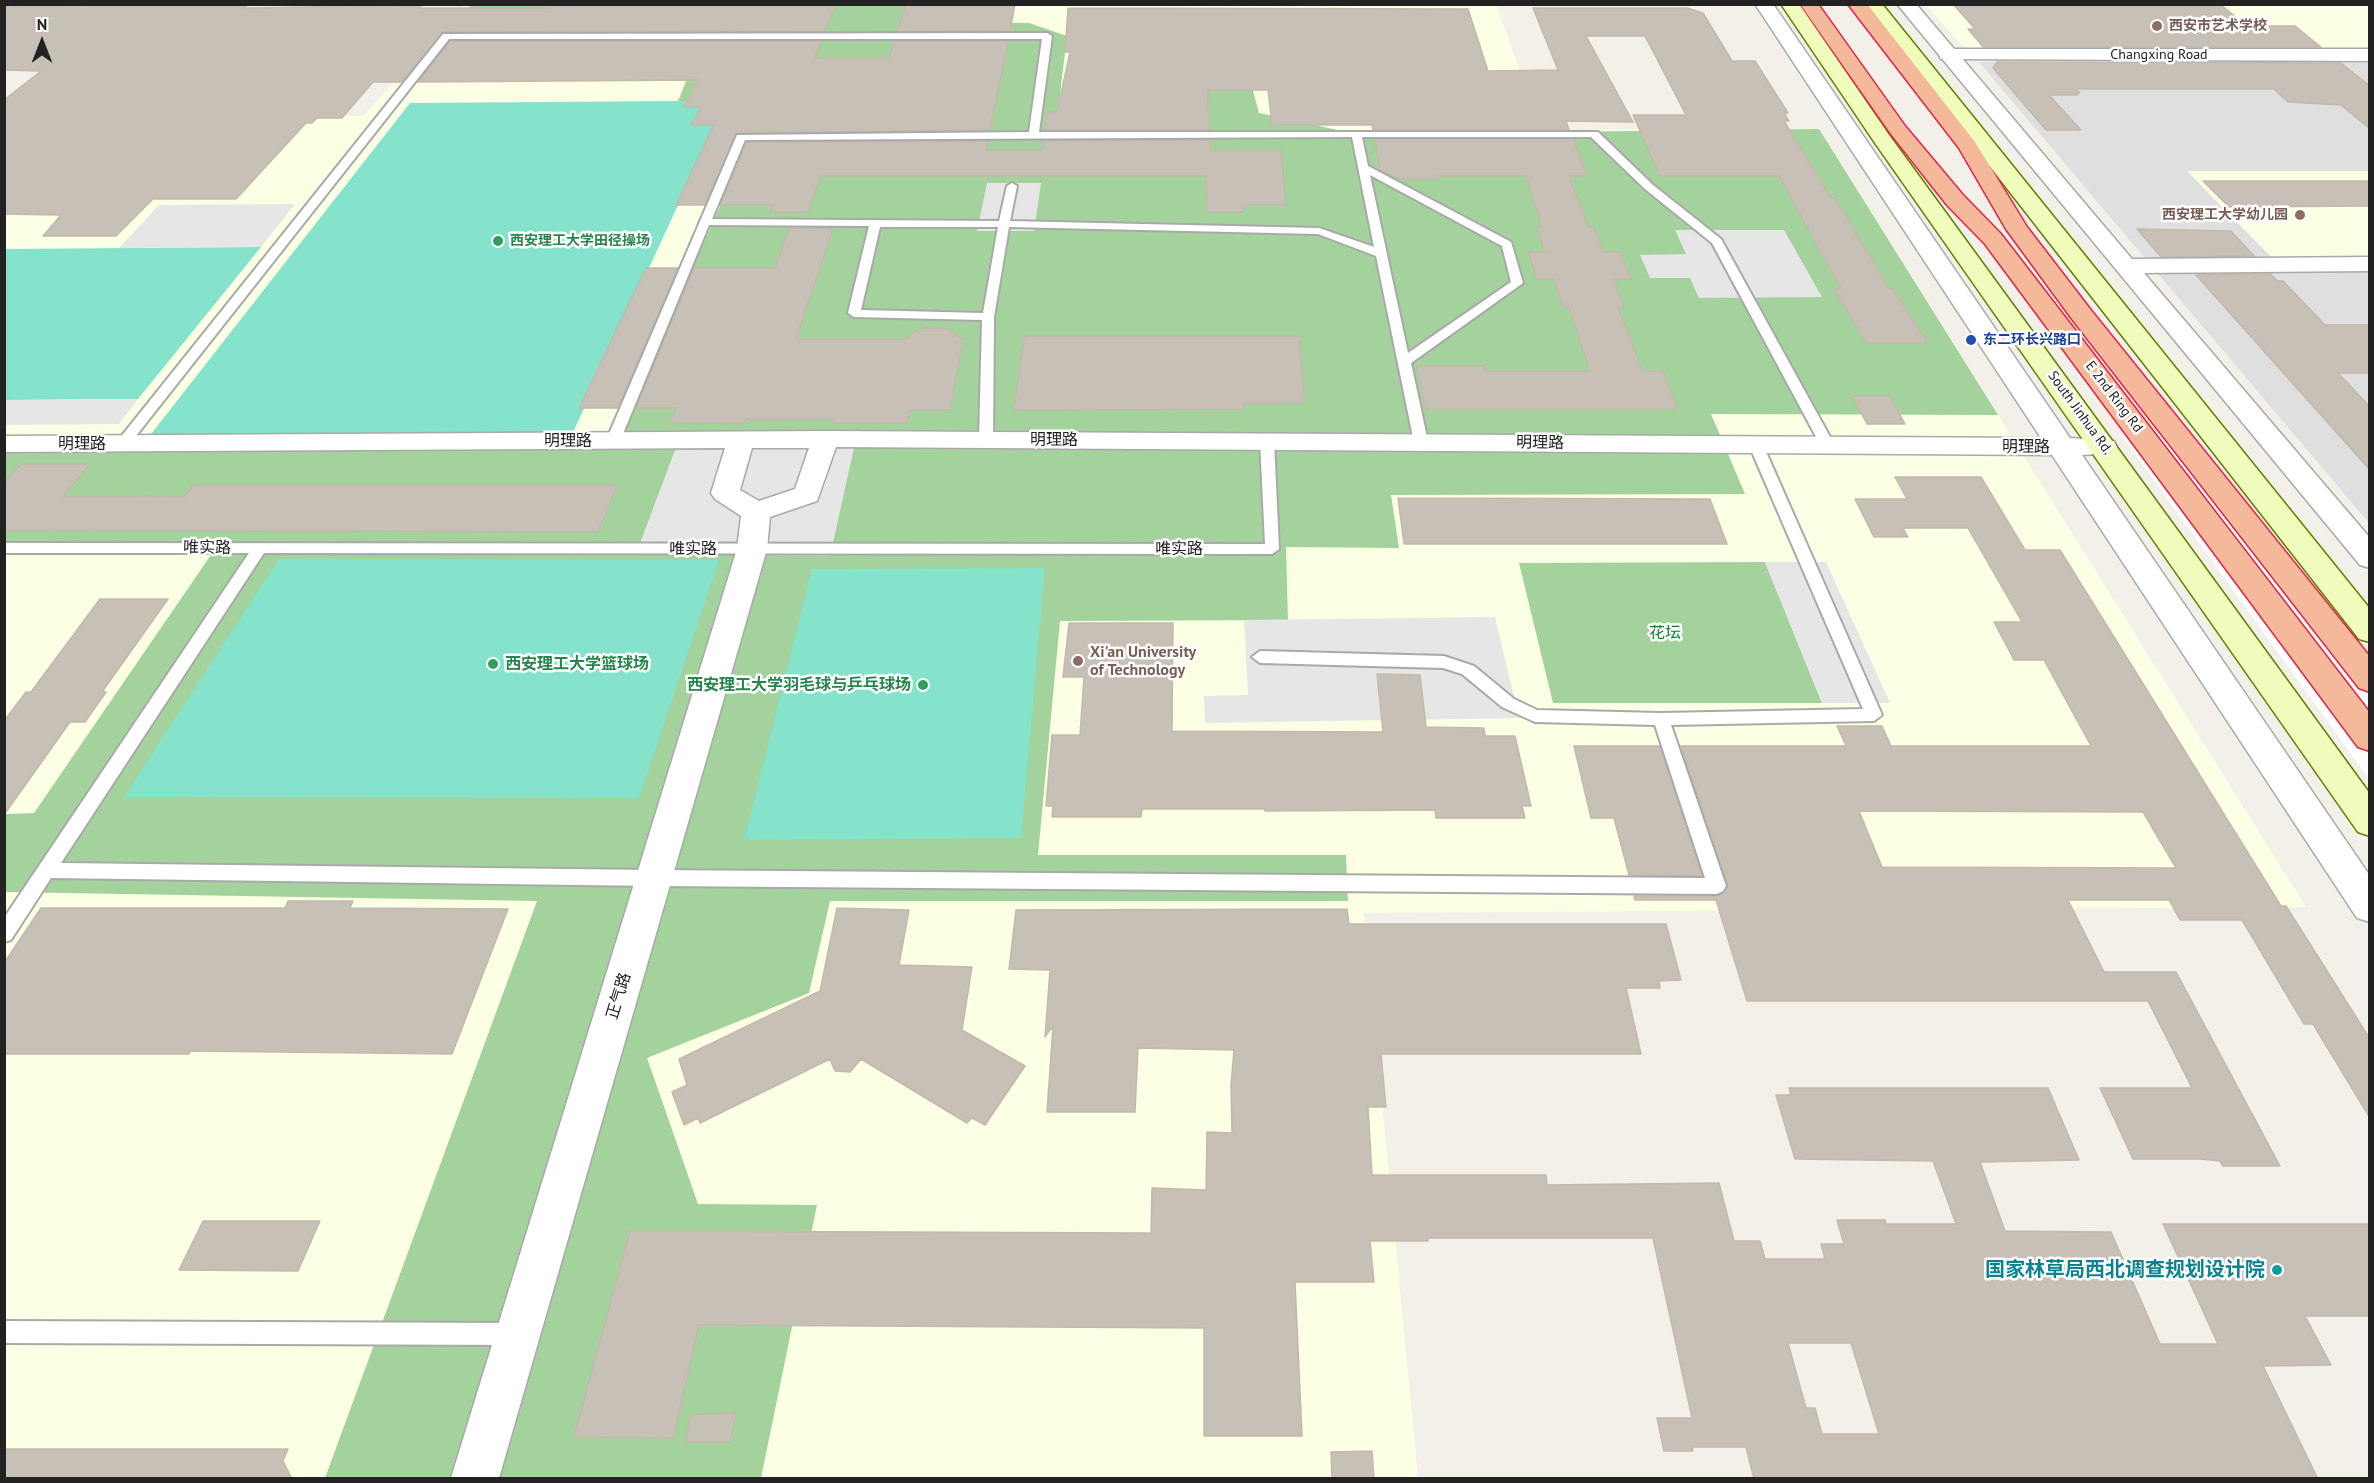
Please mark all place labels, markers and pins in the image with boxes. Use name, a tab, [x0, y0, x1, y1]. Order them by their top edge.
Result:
place label: 西安市艺术学校	[2169, 18, 2267, 34]
marker: 西安市艺术学校	[2150, 19, 2164, 33]
place label: 西安理工大学幼儿园	[2162, 207, 2288, 223]
marker: 西安理工大学幼儿园	[2293, 208, 2307, 222]
place label: 西安理工大学田径操场	[510, 233, 650, 249]
marker: 西安理工大学田径操场	[491, 234, 505, 248]
place label: 东二环长兴路口	[1983, 332, 2081, 348]
marker: 东二环长兴路口	[1964, 333, 1978, 347]
place label: Xi'an University of Technology	[1090, 642, 1196, 680]
place label: 西安理工大学篮球场	[505, 654, 649, 674]
marker: Xi'an University of Technology	[1071, 654, 1085, 668]
marker: 西安理工大学篮球场	[486, 657, 500, 671]
place label: 西安理工大学羽毛球与乒乓球场	[687, 675, 911, 695]
marker: 西安理工大学羽毛球与乒乓球场	[916, 678, 930, 692]
place label: 国家林草局西北调查规划设计院	[1985, 1258, 2265, 1282]
marker: 国家林草局西北调查规划设计院	[2270, 1263, 2284, 1277]

